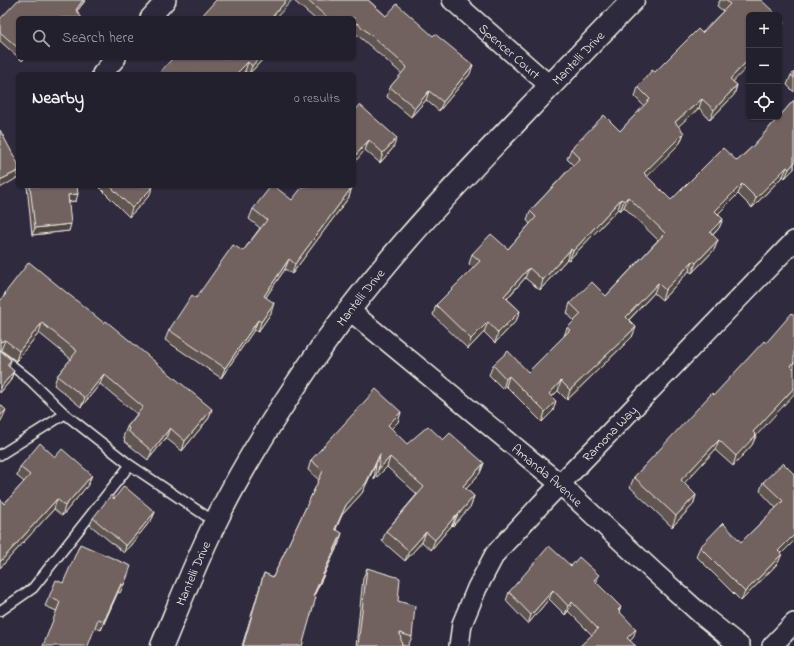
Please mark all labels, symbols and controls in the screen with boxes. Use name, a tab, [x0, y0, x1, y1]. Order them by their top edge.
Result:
map controls	[746, 12, 782, 120]
button: +	[746, 12, 782, 48]
search box	[16, 16, 356, 60]
street label: Spencer Court	[474, 20, 544, 85]
icon: search	[30, 27, 52, 49]
text: Search here	[62, 27, 134, 49]
street label: Mantelli Drive	[548, 27, 609, 90]
button: −	[746, 48, 782, 84]
button: locate	[746, 84, 782, 120]
text: Nearby	[32, 86, 84, 111]
text: 0 results	[294, 89, 340, 108]
street label: Mantelli Drive	[332, 265, 390, 330]
street label: Ramona Way	[578, 402, 643, 467]
street label: Amanda Avenue	[507, 440, 586, 512]
street label: Mantelli Drive	[171, 538, 216, 609]

